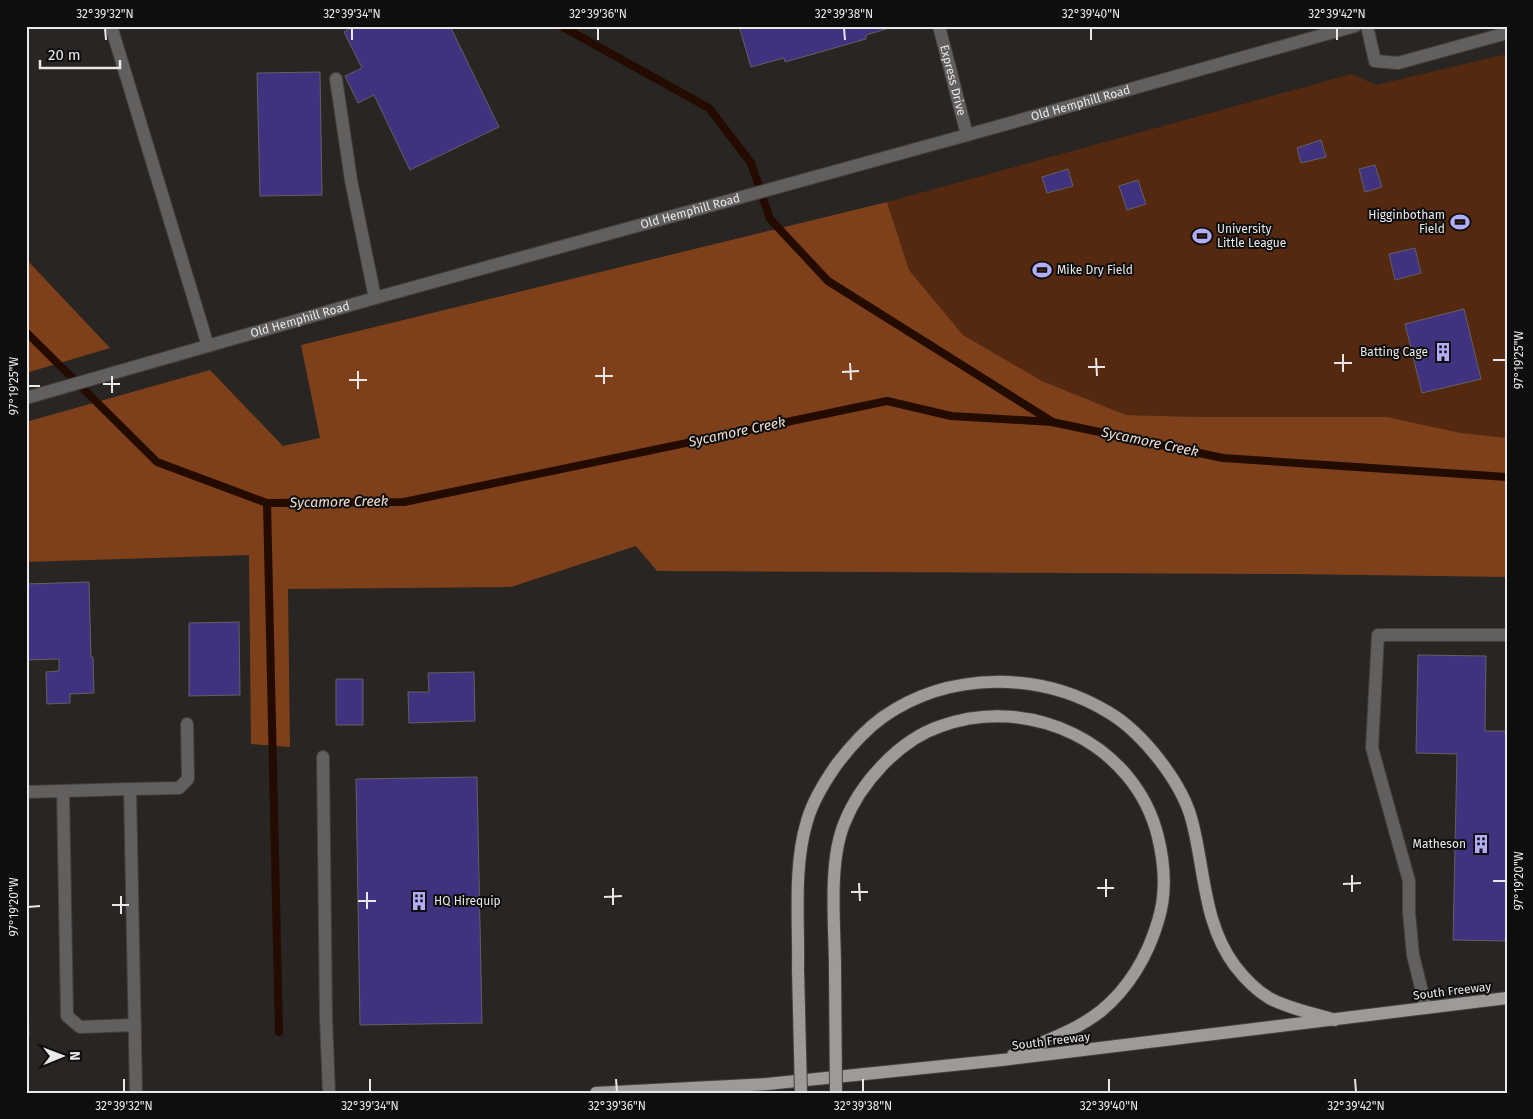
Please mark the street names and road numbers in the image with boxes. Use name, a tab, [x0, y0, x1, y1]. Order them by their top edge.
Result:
street label: Express Drive	[937, 43, 969, 117]
street label: Old Hemphill Road	[1029, 82, 1132, 124]
street label: Old Hemphill Road	[639, 191, 742, 232]
street label: Old Hemphill Road	[249, 299, 351, 340]
street label: South Freeway	[1412, 979, 1492, 1003]
street label: South Freeway	[1011, 1029, 1091, 1053]

